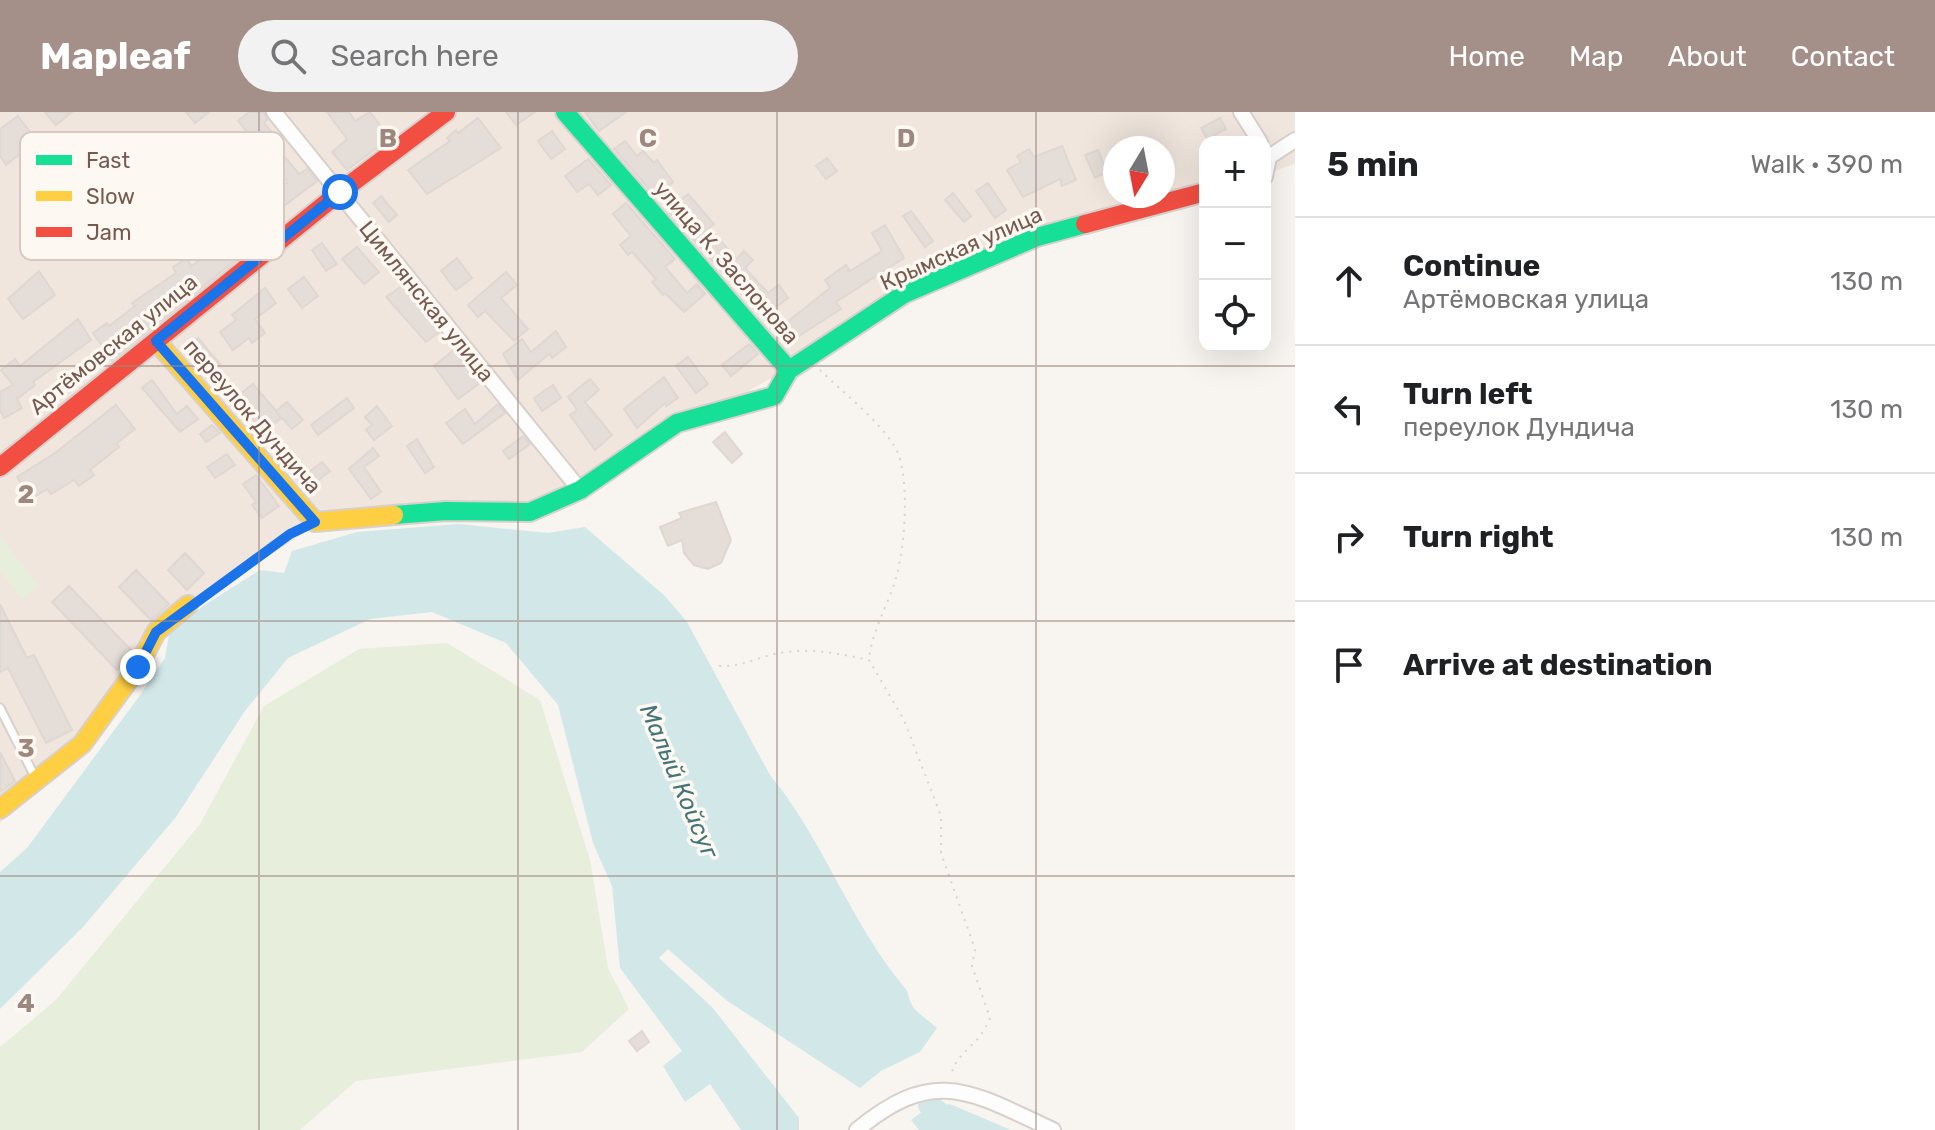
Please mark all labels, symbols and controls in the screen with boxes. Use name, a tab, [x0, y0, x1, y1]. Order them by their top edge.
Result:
search box	[238, 20, 798, 92]
text: Mapleaf	[40, 33, 190, 79]
icon: search	[266, 34, 310, 78]
text: Search here	[330, 38, 499, 74]
text: Home	[1448, 40, 1525, 73]
text: Map	[1569, 40, 1623, 73]
text: About	[1667, 40, 1747, 73]
text: Contact	[1791, 40, 1895, 73]
text: B	[379, 123, 397, 154]
text: C	[639, 123, 657, 154]
text: D	[897, 123, 915, 154]
legend	[20, 132, 284, 260]
north arrow	[1103, 136, 1175, 208]
map controls	[1199, 136, 1271, 352]
button: +	[1199, 136, 1271, 208]
text: 5 min	[1327, 144, 1419, 185]
text: Fast	[86, 147, 131, 174]
text: Walk · 390 m	[1751, 149, 1903, 180]
route start	[322, 174, 358, 210]
street label: улица К. Заслонова	[648, 175, 805, 349]
text: Slow	[86, 183, 135, 210]
street label: Крымская улица	[876, 201, 1046, 296]
button: −	[1199, 208, 1271, 280]
street label: Цимлянская улица	[353, 215, 500, 387]
text: Jam	[86, 219, 132, 246]
text: Continue	[1403, 248, 1540, 284]
icon: ahead	[1327, 259, 1371, 303]
text: 130 m	[1830, 266, 1903, 297]
street label: Артёмовская улица	[24, 268, 203, 420]
button: locate	[1199, 280, 1271, 352]
text: Артёмовская улица	[1403, 284, 1649, 315]
street label: переулок Дундича	[178, 333, 327, 499]
text: Turn left	[1403, 376, 1533, 412]
icon: left	[1327, 387, 1371, 431]
text: 130 m	[1830, 394, 1903, 425]
text: переулок Дундича	[1403, 412, 1635, 443]
text: 2	[18, 479, 34, 510]
icon: right	[1327, 515, 1371, 559]
text: Turn right	[1403, 519, 1554, 555]
text: 130 m	[1830, 522, 1903, 553]
icon: arrive	[1327, 643, 1371, 687]
text: Arrive at destination	[1403, 647, 1713, 683]
route end	[120, 649, 156, 685]
water label: Малый Койсуг	[634, 700, 725, 864]
text: 3	[17, 733, 35, 764]
text: 4	[17, 988, 35, 1019]

